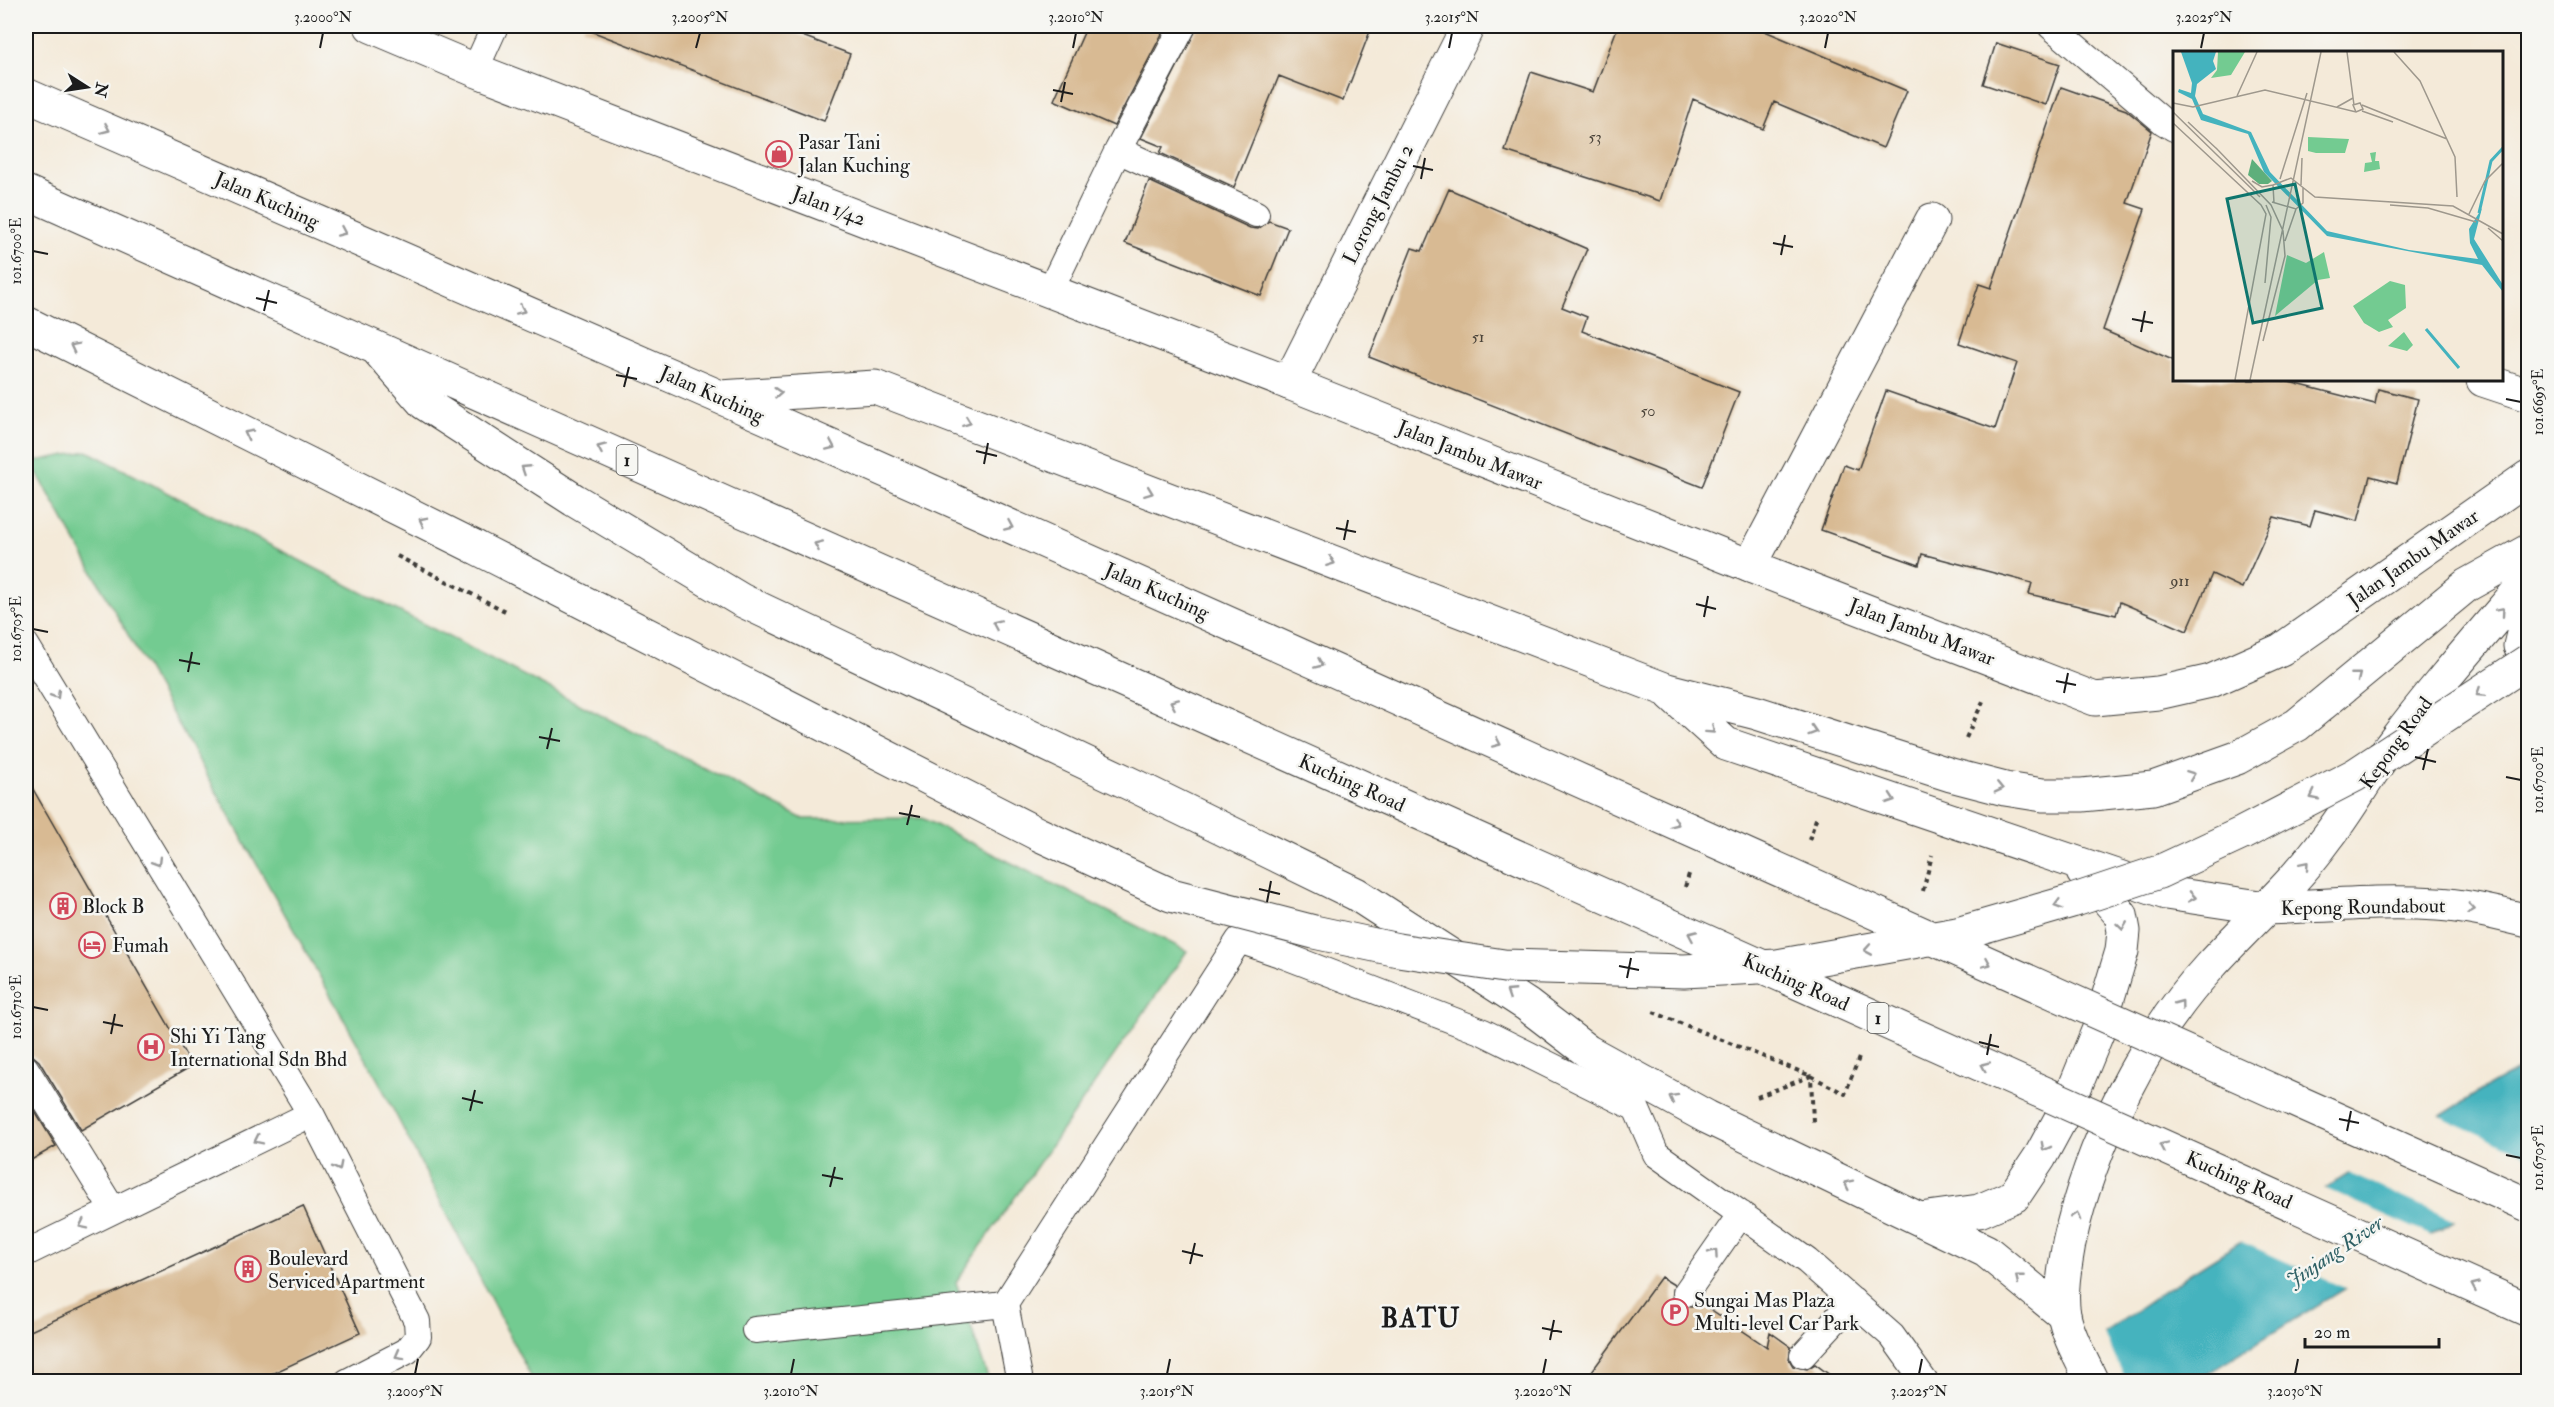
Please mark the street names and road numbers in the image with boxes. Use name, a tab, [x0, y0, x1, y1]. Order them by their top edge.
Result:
street label: Lorong Jambu 2	[1337, 140, 1419, 268]
street label: Jalan Kuching	[210, 165, 324, 235]
street label: Jalan 1/42	[788, 180, 869, 231]
street label: Jalan Kuching	[655, 359, 769, 429]
street label: Jalan Jambu Mawar	[1393, 414, 1547, 496]
road number: 1	[616, 445, 638, 475]
street label: Jalan Jambu Mawar	[2342, 503, 2484, 613]
street label: Jalan Kuching	[1100, 556, 1214, 626]
street label: Jalan Jambu Mawar	[1844, 592, 1999, 672]
street label: Kepong Road	[2354, 692, 2439, 795]
street label: Kuching Road	[1295, 748, 1409, 818]
street label: Kepong Roundabout	[2280, 893, 2446, 922]
street label: Kuching Road	[1739, 947, 1853, 1017]
road number: 1	[1868, 1003, 1888, 1033]
street label: Kuching Road	[2182, 1145, 2296, 1215]

